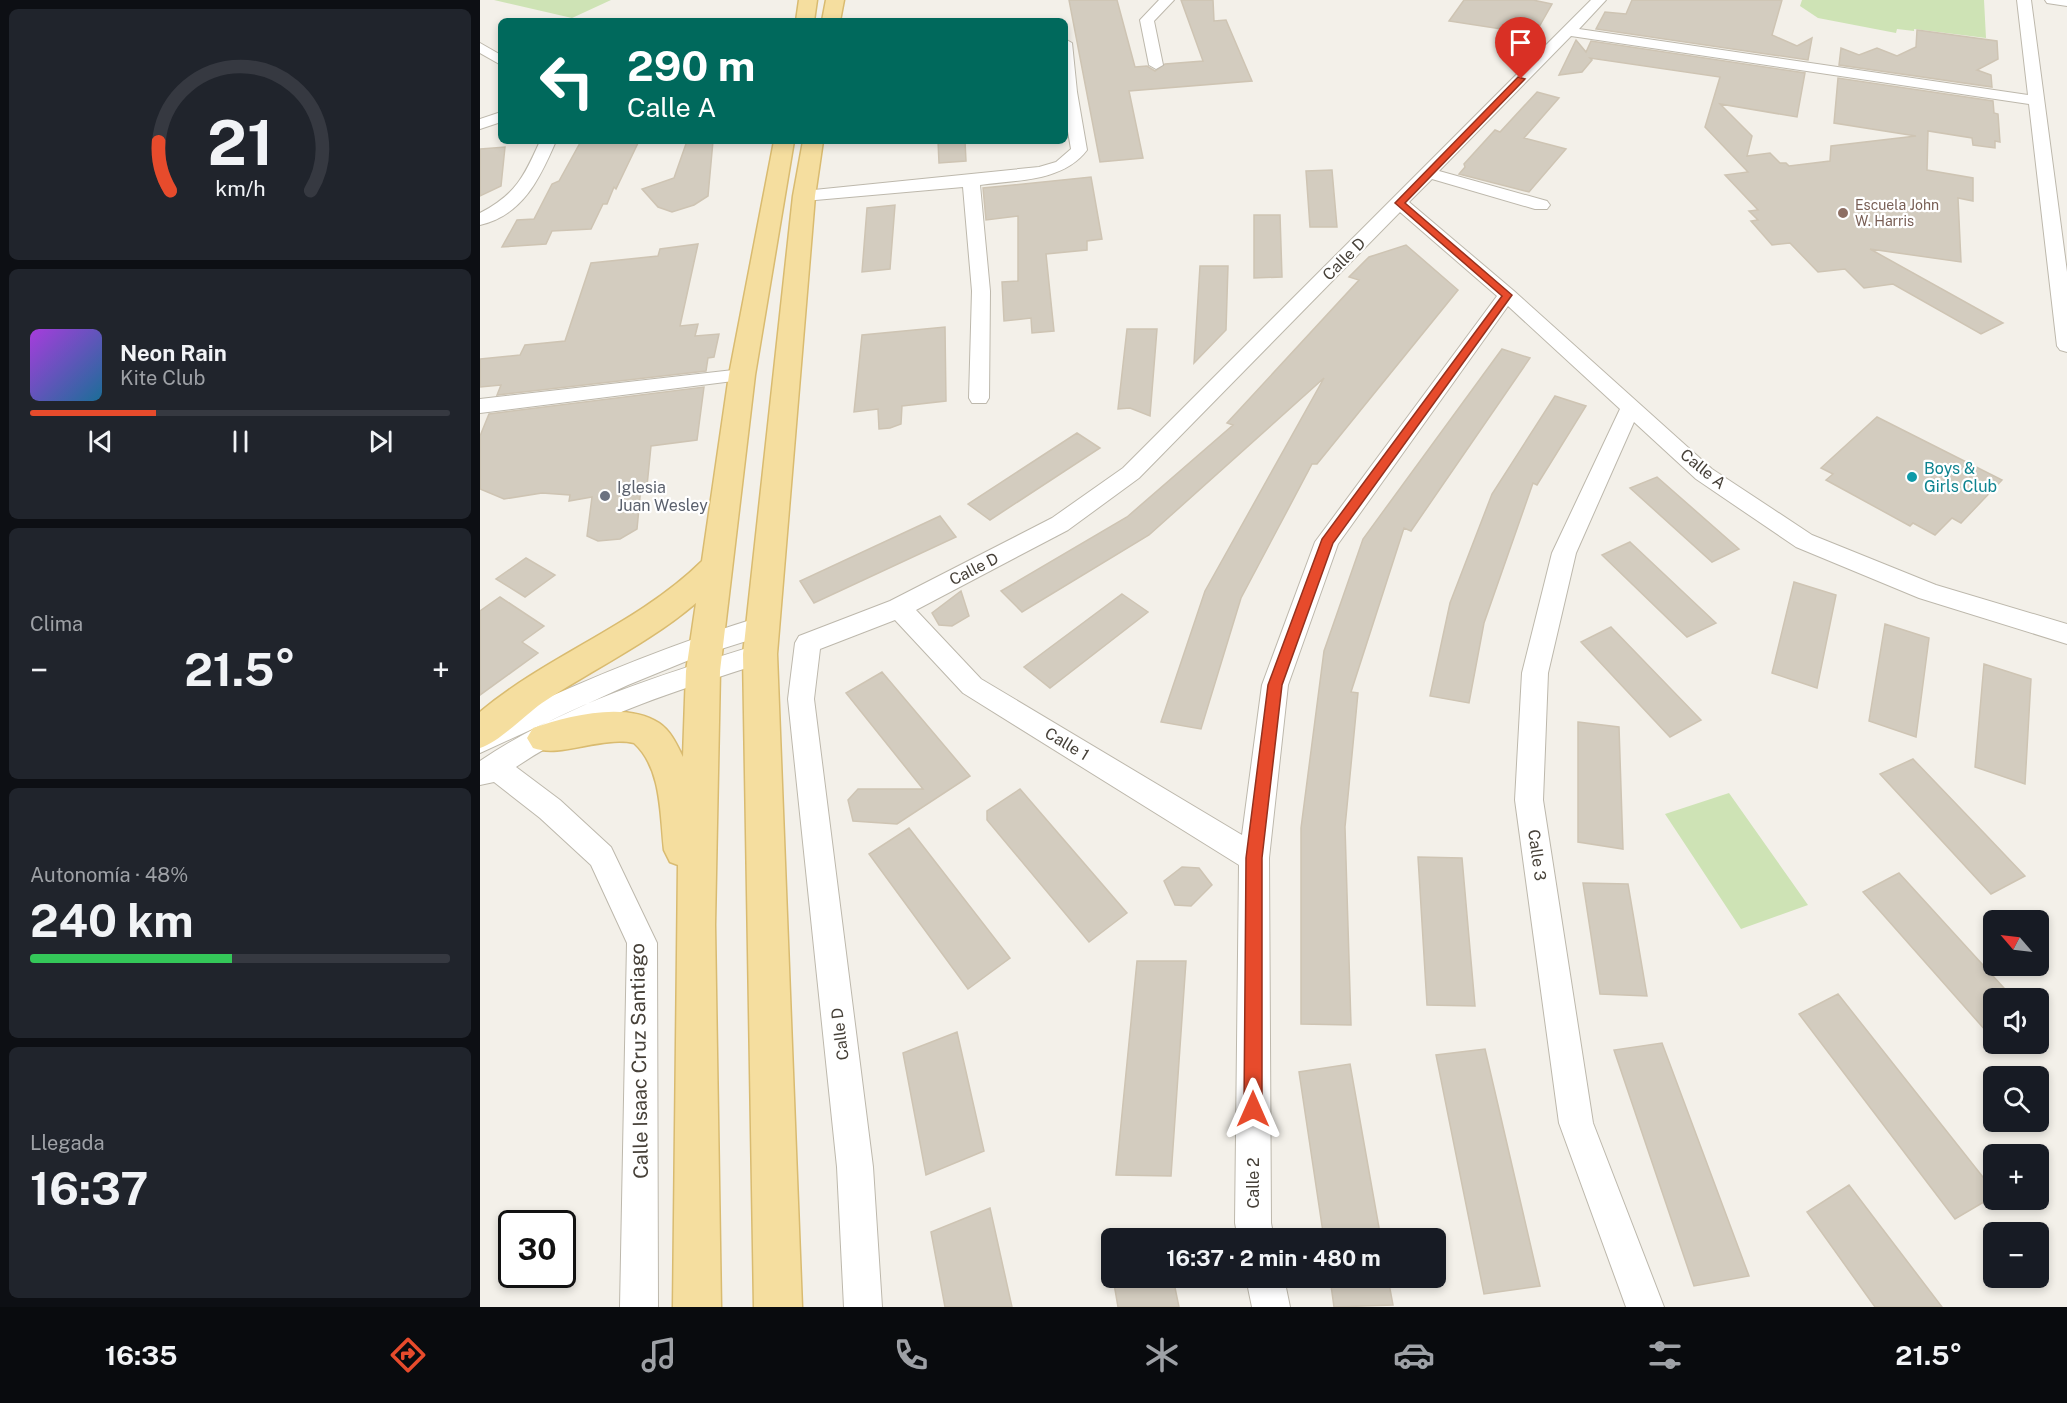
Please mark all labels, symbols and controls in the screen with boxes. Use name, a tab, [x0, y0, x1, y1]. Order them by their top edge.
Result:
pin	[1495, 17, 1546, 79]
icon: arrive	[1504, 26, 1537, 59]
text: 290 m	[627, 41, 755, 90]
icon: left	[528, 42, 606, 120]
text: Calle A	[627, 91, 716, 123]
text: 21	[207, 106, 273, 179]
text: km/h	[215, 177, 265, 202]
place label: Escuela John W. Harris	[1855, 197, 1939, 229]
marker: Escuela John W. Harris	[1836, 206, 1850, 220]
street label: Calle D	[1319, 234, 1369, 284]
text: Neon Rain	[120, 340, 227, 366]
text: Kite Club	[120, 366, 205, 390]
icon: previous	[84, 425, 117, 458]
icon: pause	[224, 425, 257, 458]
icon: next	[364, 425, 397, 458]
street label: Calle A	[1676, 445, 1730, 493]
place label: Boys & Girls Club	[1924, 459, 1997, 496]
marker: Boys & Girls Club	[1905, 470, 1919, 484]
place label: Iglesia Juan Wesley	[617, 478, 708, 515]
marker: Iglesia Juan Wesley	[598, 489, 612, 503]
street label: Calle D	[946, 549, 1002, 589]
text: Clima	[30, 612, 83, 636]
text: 21.5°	[184, 643, 296, 696]
text: −	[30, 651, 48, 689]
text: +	[432, 651, 450, 689]
street label: Calle 1	[1041, 723, 1093, 765]
street label: Calle 3	[1524, 828, 1550, 882]
text: Autonomía · 48%	[30, 863, 188, 887]
text: 240 km	[30, 894, 194, 947]
north arrow	[1983, 910, 2049, 976]
map controls	[1983, 910, 2049, 1288]
street label: Calle Isaac Cruz Santiago	[625, 943, 653, 1179]
button: sound	[1983, 988, 2049, 1054]
street label: Calle D	[827, 1007, 853, 1061]
button: search	[1983, 1066, 2049, 1132]
position arrow	[1221, 1077, 1285, 1141]
text: Llegada	[30, 1131, 105, 1155]
button: +	[1983, 1144, 2049, 1210]
street label: Calle 2	[1244, 1157, 1263, 1209]
text: 16:37	[30, 1162, 148, 1215]
speed limit sign: 30	[498, 1210, 576, 1288]
button: −	[1983, 1222, 2049, 1288]
text: 16:37 · 2 min · 480 m	[1166, 1245, 1381, 1271]
icon: directions	[387, 1334, 429, 1376]
icon: music	[638, 1334, 680, 1376]
icon: phone	[890, 1334, 932, 1376]
icon: climate	[1141, 1334, 1183, 1376]
icon: car	[1393, 1334, 1435, 1376]
icon: filters	[1644, 1334, 1686, 1376]
text: 16:35	[105, 1339, 178, 1371]
text: 21.5°	[1895, 1339, 1962, 1371]

